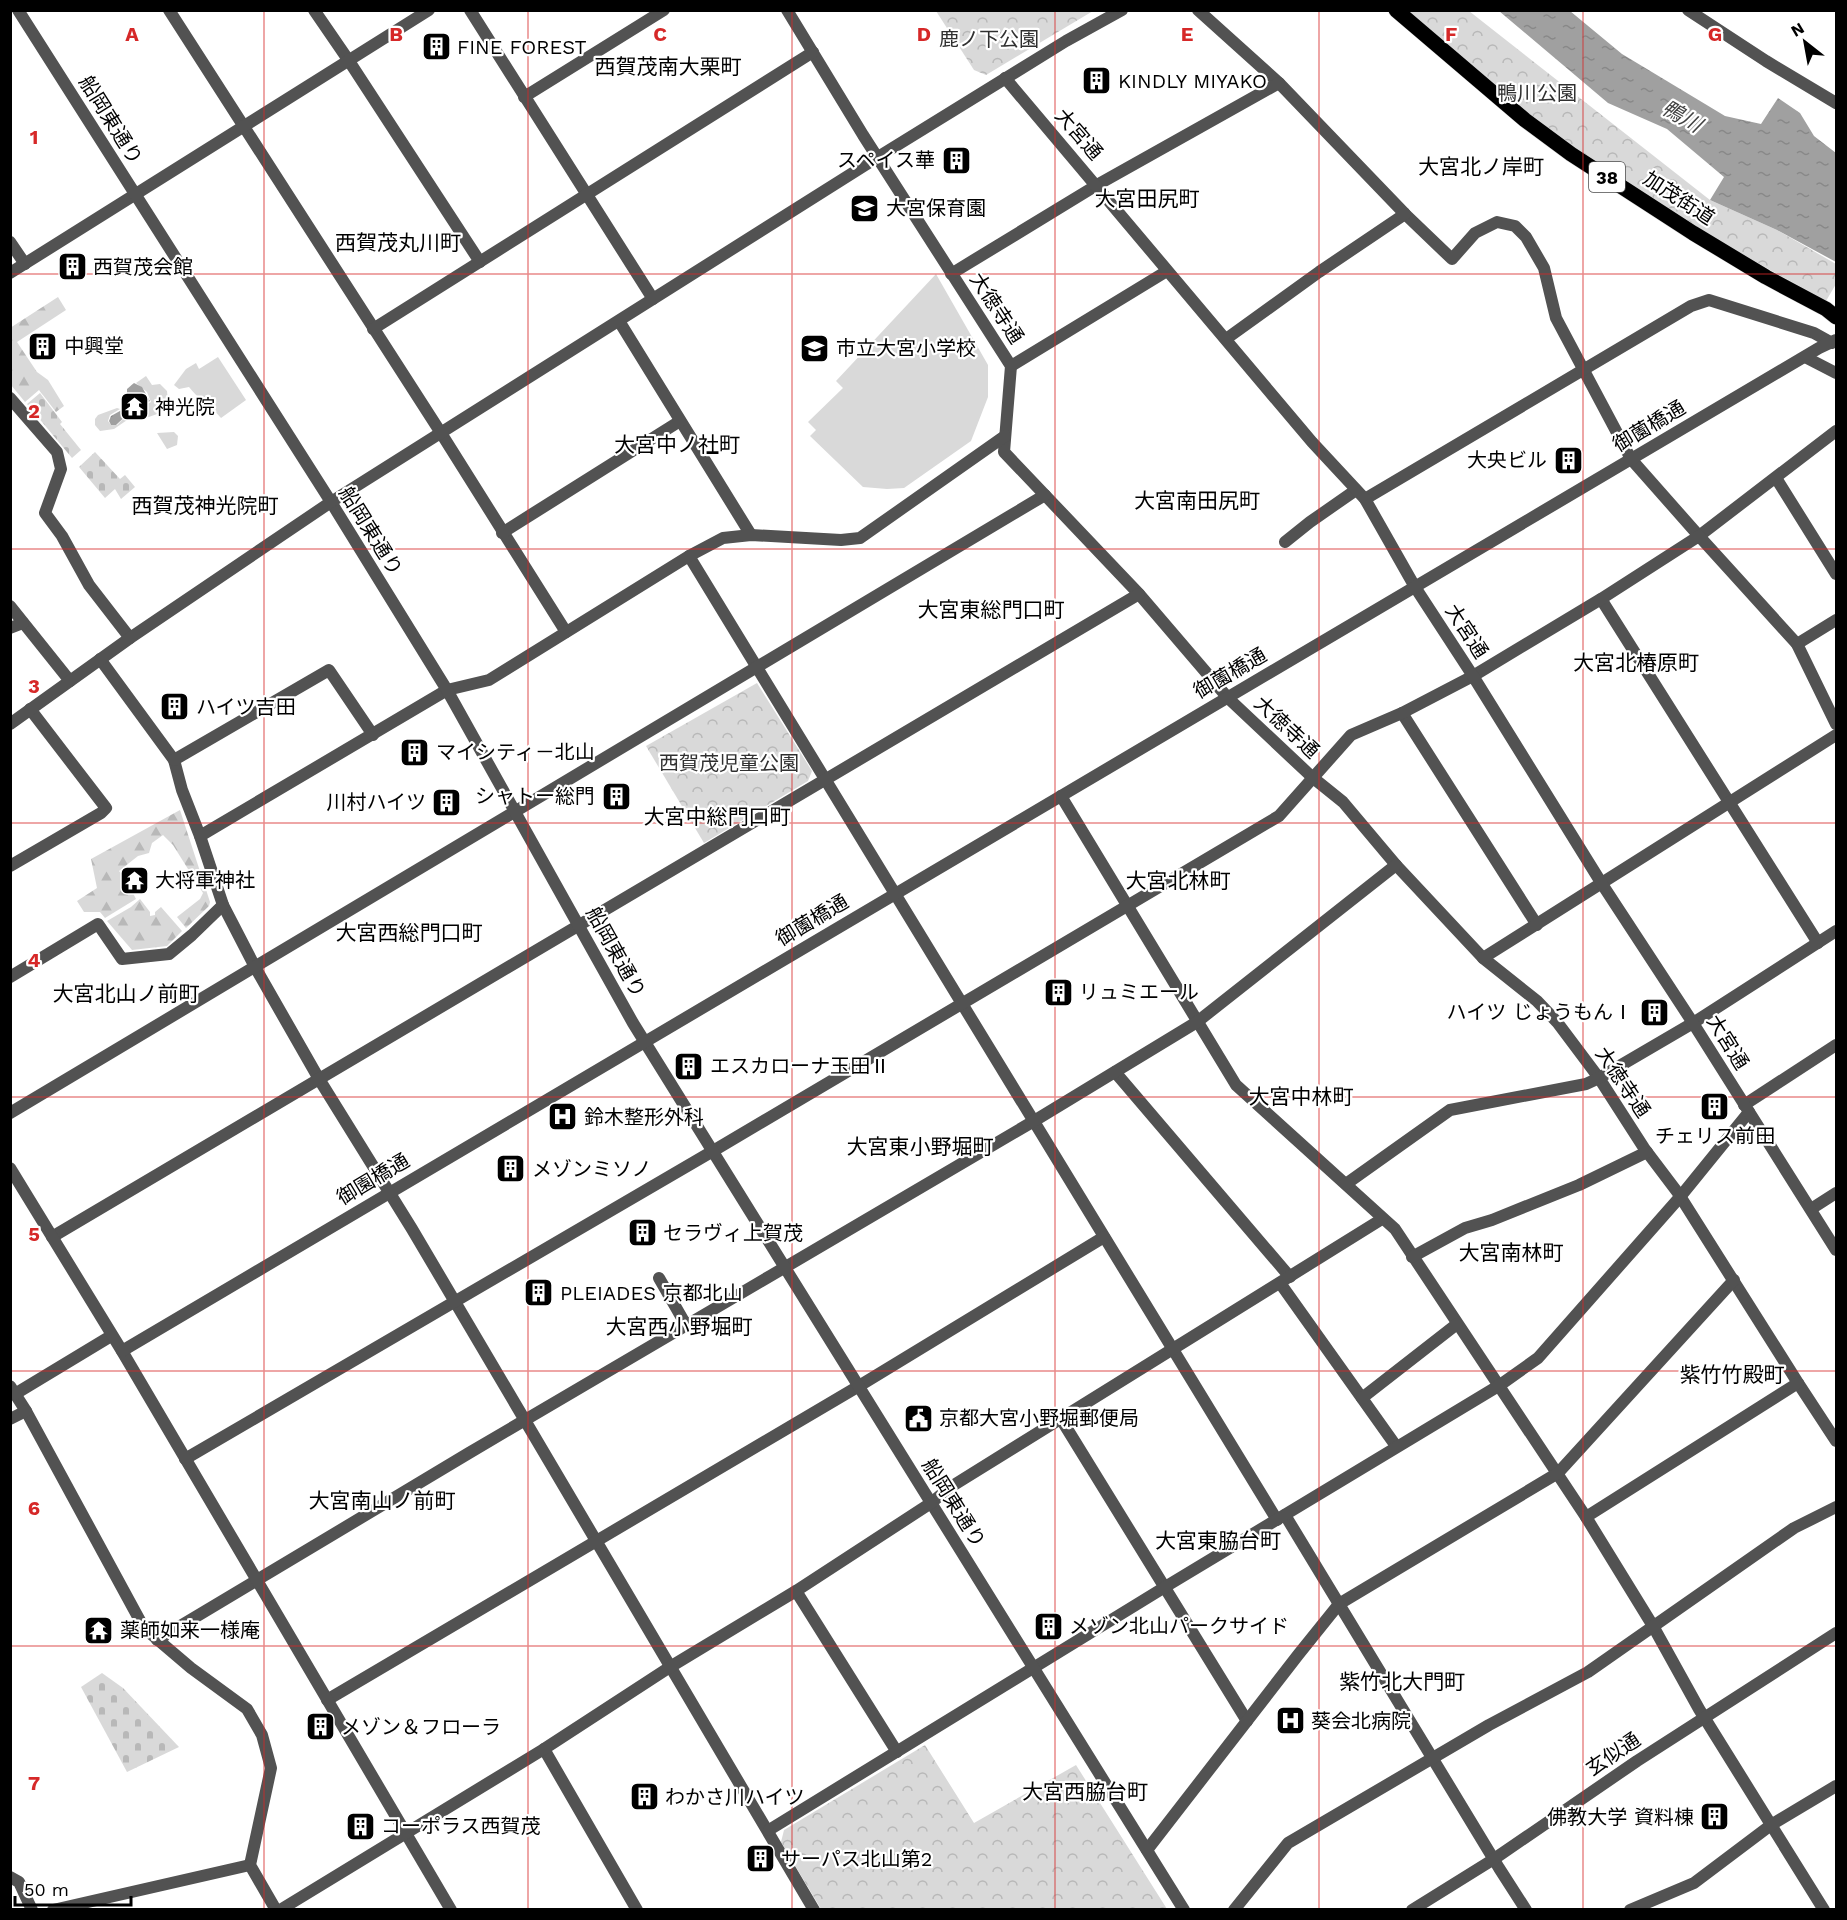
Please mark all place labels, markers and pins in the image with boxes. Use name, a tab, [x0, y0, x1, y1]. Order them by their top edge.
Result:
building icon: FINE FOREST	[420, 31, 452, 63]
place label: FINE FOREST	[457, 35, 587, 59]
building icon: KINDLY MIYAKO	[1081, 65, 1113, 97]
place label: KINDLY MIYAKO	[1118, 69, 1267, 93]
building icon: スペイス華	[940, 144, 972, 176]
place label: スペイス華	[837, 148, 935, 172]
school or university icon: 大宮保育園	[849, 192, 881, 224]
place label: 大宮保育園	[886, 196, 986, 220]
building icon: 西賀茂会館	[56, 251, 88, 283]
place label: 西賀茂会館	[93, 255, 193, 279]
building icon: 中興堂	[27, 330, 59, 362]
school or university icon: 市立大宮小学校	[799, 332, 831, 364]
place label: 中興堂	[64, 334, 124, 358]
place label: 市立大宮小学校	[836, 336, 976, 360]
temple icon: 神光院	[118, 391, 150, 423]
place label: 神光院	[155, 395, 215, 419]
building icon: 大央ビル	[1552, 444, 1584, 476]
place label: 大央ビル	[1467, 448, 1547, 472]
building icon: ハイツ吉田	[159, 691, 191, 723]
place label: ハイツ吉田	[196, 695, 296, 719]
building icon: マイシティ－北山	[399, 736, 431, 768]
place label: マイシティ－北山	[436, 740, 595, 764]
building icon: シャトー総門	[600, 780, 632, 812]
place label: シャトー総門	[475, 784, 595, 808]
building icon: 川村ハイツ	[431, 786, 463, 818]
place label: 川村ハイツ	[326, 790, 426, 814]
temple icon: 大将軍神社	[118, 864, 150, 896]
place label: 大将軍神社	[155, 868, 255, 892]
building icon: リュミエール	[1042, 976, 1074, 1008]
place label: リュミエール	[1079, 980, 1199, 1004]
building icon: ハイツ じょうもんⅠ	[1638, 996, 1670, 1028]
place label: ハイツ じょうもんⅠ	[1447, 1000, 1633, 1024]
building icon: エスカローナ玉田Ⅱ	[673, 1050, 705, 1082]
place label: エスカローナ玉田Ⅱ	[710, 1054, 890, 1078]
building icon: チェリス前田	[1699, 1090, 1731, 1122]
hospital icon: 鈴木整形外科	[547, 1101, 579, 1133]
place label: 鈴木整形外科	[584, 1105, 704, 1129]
place label: チェリス前田	[1655, 1124, 1775, 1148]
building icon: メゾンミソノ	[495, 1153, 527, 1185]
place label: メゾンミソノ	[532, 1157, 651, 1181]
building icon: セラヴィ上賀茂	[626, 1217, 658, 1249]
place label: セラヴィ上賀茂	[663, 1221, 803, 1245]
building icon: PLEIADES 京都北山	[523, 1277, 555, 1309]
place label: PLEIADES 京都北山	[560, 1281, 743, 1305]
public building icon: 京都大宮小野堀郵便局	[902, 1402, 934, 1434]
place label: 京都大宮小野堀郵便局	[939, 1406, 1139, 1430]
building icon: メゾン北山パークサイド	[1032, 1610, 1064, 1642]
temple icon: 薬師如来一様庵	[83, 1614, 115, 1646]
place label: メゾン北山パークサイド	[1069, 1614, 1289, 1638]
place label: 薬師如来一様庵	[120, 1618, 260, 1642]
hospital icon: 葵会北病院	[1274, 1705, 1306, 1737]
place label: 葵会北病院	[1311, 1709, 1411, 1733]
building icon: メゾン＆フローラ	[304, 1711, 336, 1743]
place label: メゾン＆フローラ	[341, 1715, 501, 1739]
building icon: わかさ川ハイツ	[628, 1781, 660, 1813]
place label: わかさ川ハイツ	[665, 1785, 805, 1809]
building icon: 佛教大学 資料棟	[1699, 1801, 1731, 1833]
place label: 佛教大学 資料棟	[1547, 1805, 1694, 1829]
building icon: コーポラス西賀茂	[344, 1810, 376, 1842]
place label: コーポラス西賀茂	[381, 1814, 541, 1838]
building icon: サーパス北山第2	[744, 1843, 776, 1875]
place label: サーパス北山第2	[781, 1847, 932, 1871]

